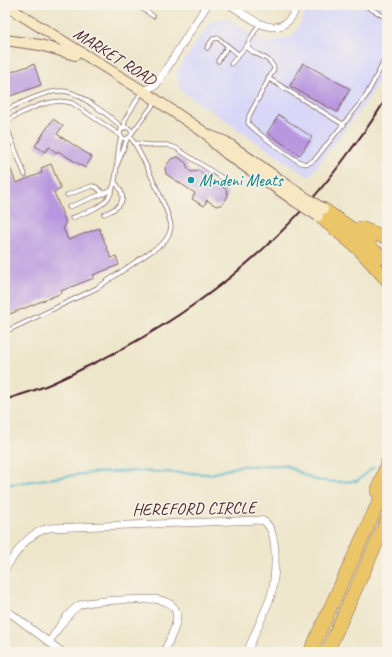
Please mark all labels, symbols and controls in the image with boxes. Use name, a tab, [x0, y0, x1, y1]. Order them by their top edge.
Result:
street label: MARKET ROAD	[70, 23, 162, 91]
place label: Mndeni Meats	[199, 170, 284, 191]
marker: Mndeni Meats	[186, 175, 196, 185]
street label: HEREFORD CIRCLE	[132, 497, 259, 520]

